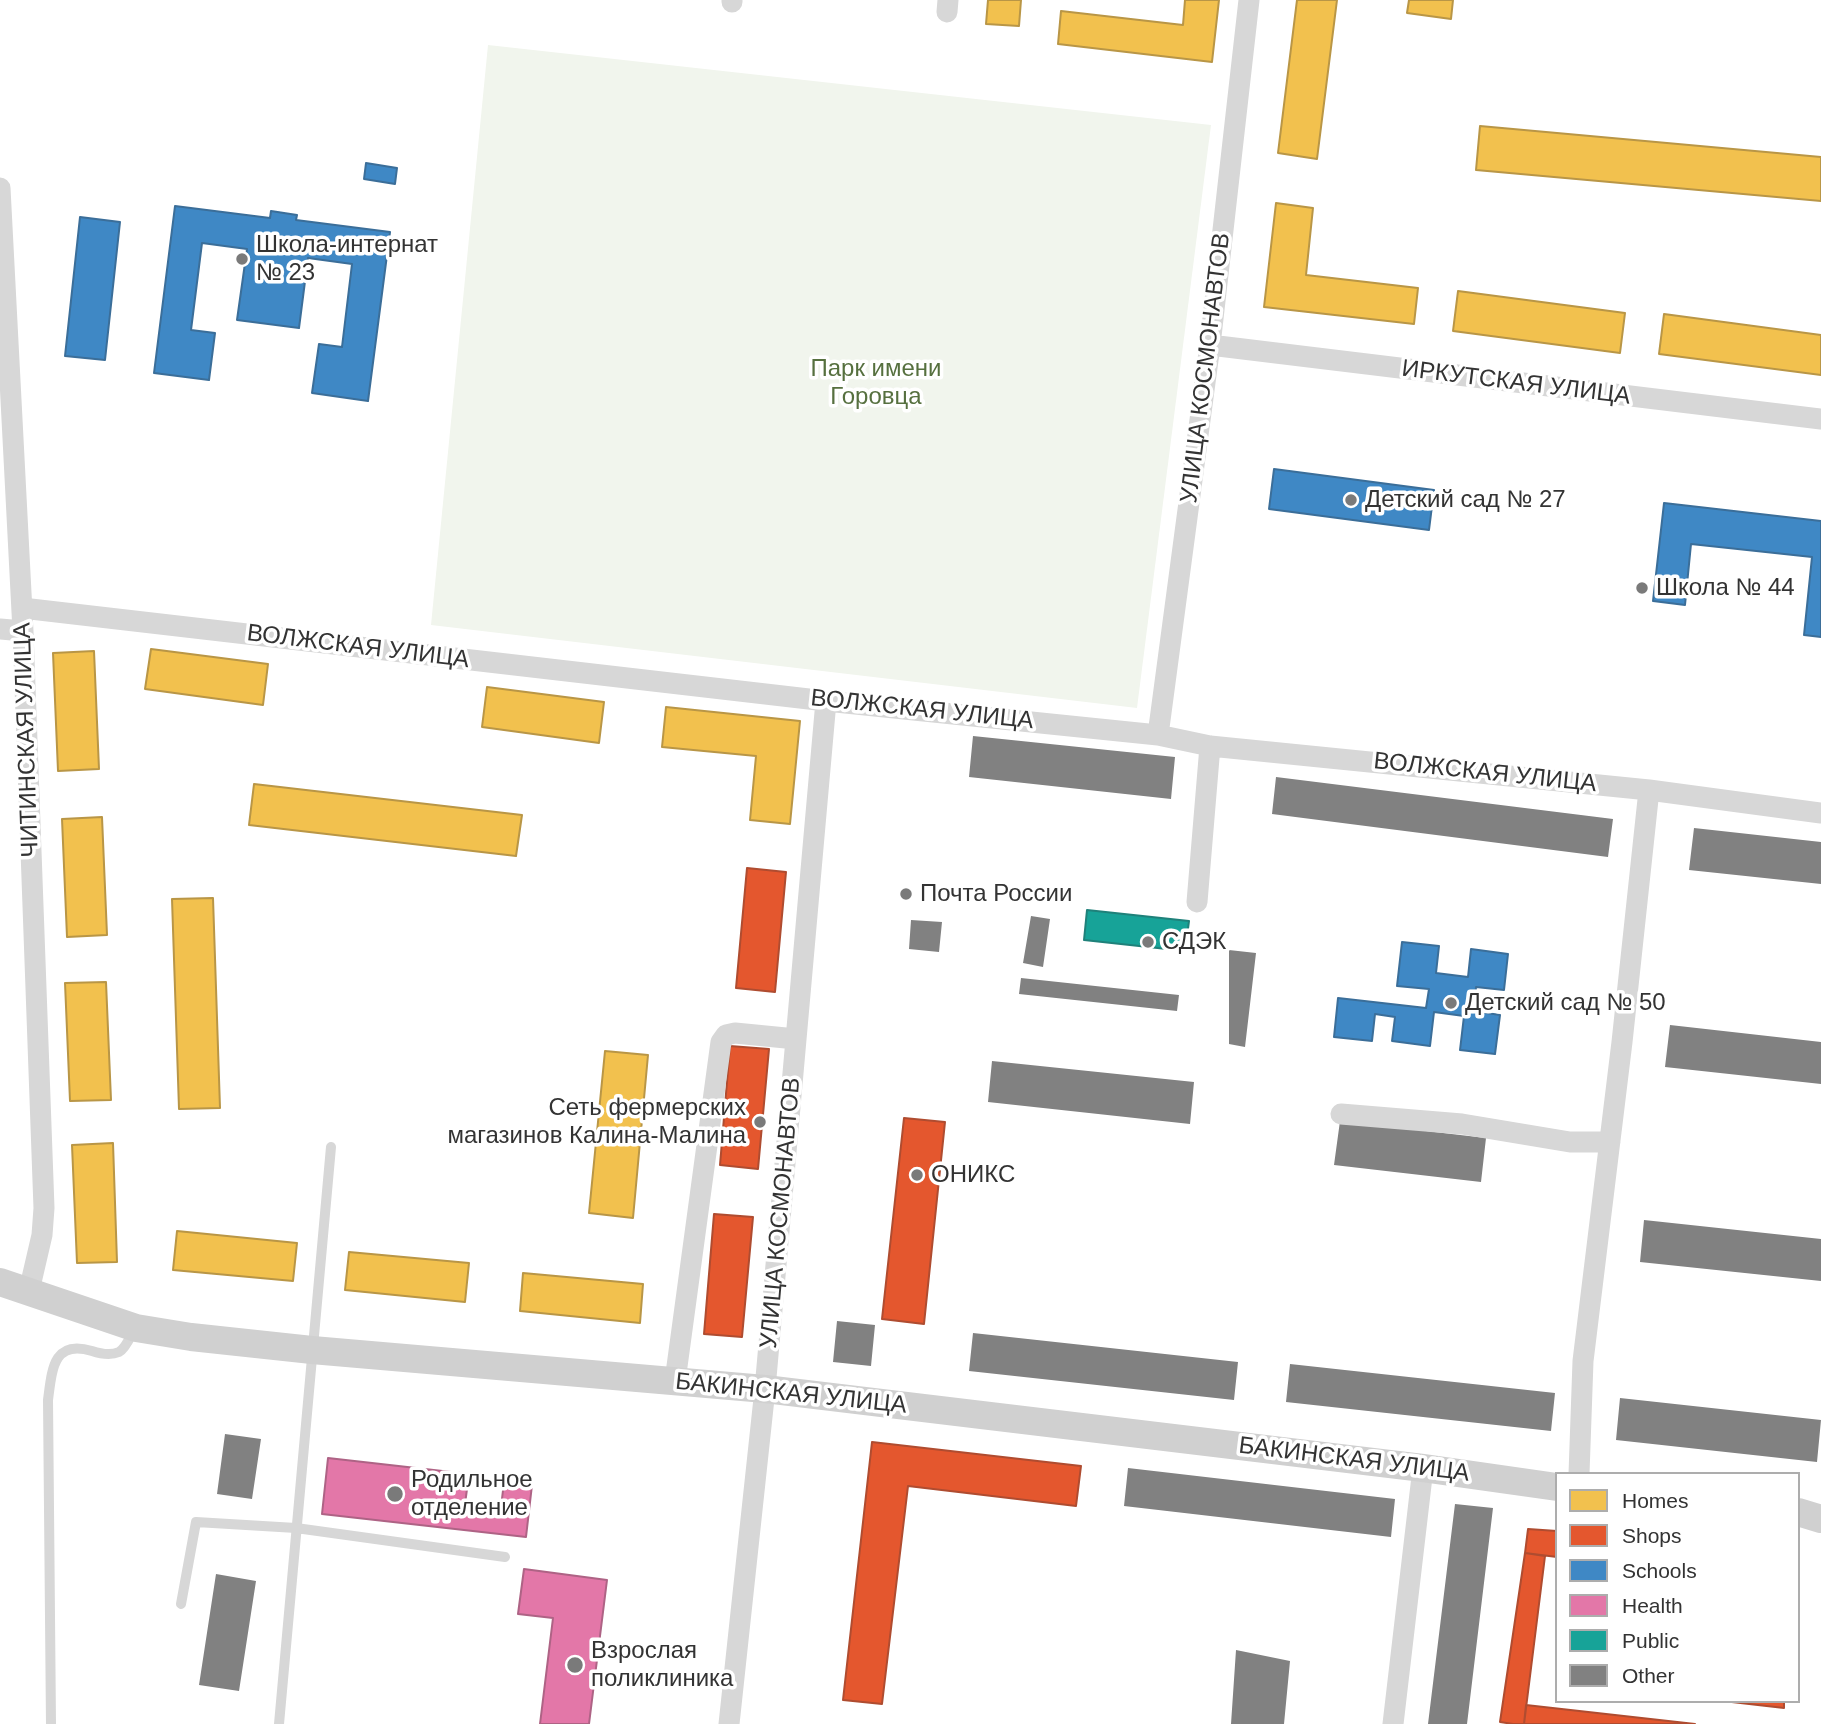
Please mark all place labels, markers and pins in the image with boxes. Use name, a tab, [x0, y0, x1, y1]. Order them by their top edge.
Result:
place label: Школа-интернат № 23	[256, 231, 438, 287]
marker: Школа-интернат № 23	[234, 251, 250, 267]
place label: Детский сад № 27	[1365, 486, 1566, 514]
marker: Детский сад № 27	[1343, 492, 1359, 508]
place label: Школа № 44	[1656, 574, 1795, 602]
marker: Школа № 44	[1634, 580, 1650, 596]
place label: Почта России	[920, 880, 1072, 908]
marker: Почта России	[898, 886, 914, 902]
place label: СДЭК	[1162, 928, 1226, 956]
marker: СДЭК	[1140, 934, 1156, 950]
place label: Детский сад № 50	[1465, 989, 1666, 1017]
marker: Детский сад № 50	[1443, 995, 1459, 1011]
place label: Сеть фермерских магазинов Калина-Малина	[447, 1094, 746, 1150]
marker: Сеть фермерских магазинов Калина-Малина	[752, 1114, 768, 1130]
place label: ОНИКС	[931, 1161, 1015, 1189]
marker: ОНИКС	[909, 1167, 925, 1183]
place label: Родильное отделение	[411, 1466, 533, 1522]
marker: Родильное отделение	[385, 1484, 405, 1504]
place label: Взрослая поликлиника	[591, 1637, 733, 1693]
marker: Взрослая поликлиника	[565, 1655, 585, 1675]

